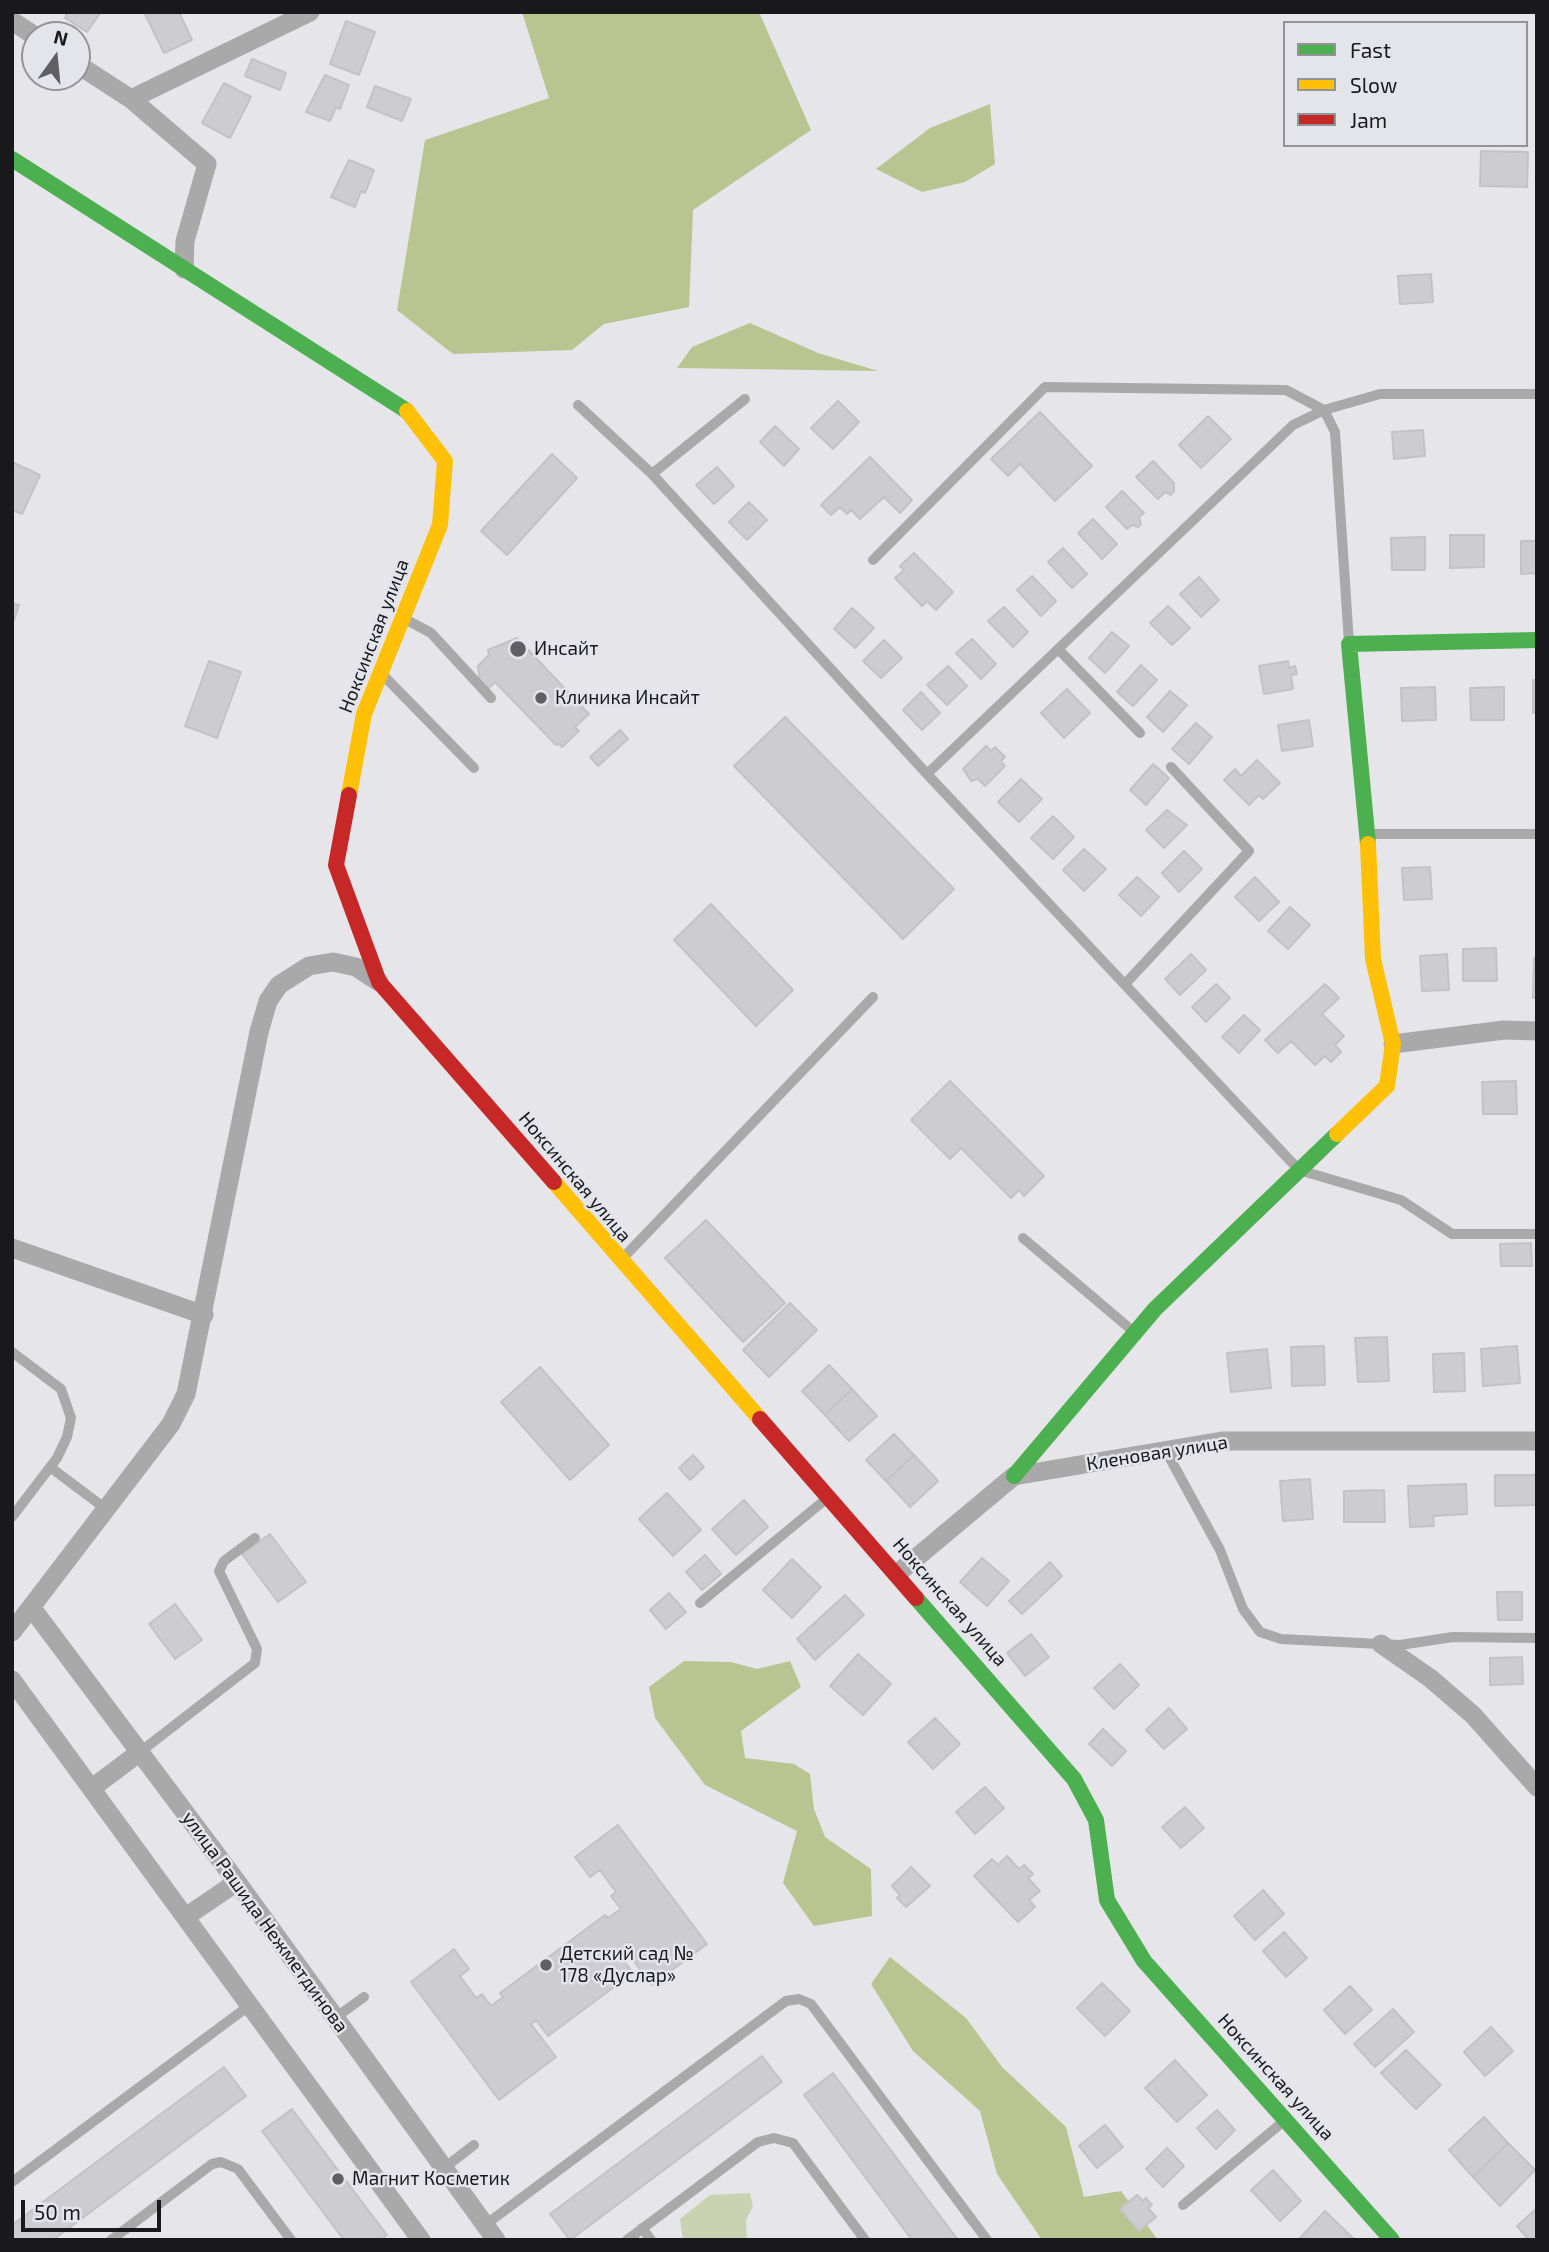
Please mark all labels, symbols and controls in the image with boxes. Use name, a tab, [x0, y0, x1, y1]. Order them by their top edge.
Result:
north arrow	[21, 21, 91, 91]
legend	[1283, 21, 1528, 147]
text: N	[51, 24, 71, 50]
text: Fast	[1350, 37, 1391, 62]
text: Slow	[1350, 72, 1397, 97]
text: Jam	[1350, 107, 1387, 132]
street label: Ноксинская улица	[334, 556, 414, 716]
place label: Инсайт	[534, 638, 598, 660]
marker: Инсайт	[508, 639, 528, 659]
place label: Клиника Инсайт	[555, 687, 700, 709]
marker: Клиника Инсайт	[533, 690, 549, 706]
street label: Ноксинская улица	[514, 1107, 636, 1247]
street label: Кленовая улица	[1085, 1431, 1229, 1475]
street label: Ноксинская улица	[888, 1533, 1012, 1671]
street label: улица Рашида Нежметдинова	[177, 1807, 353, 2037]
place label: Детский сад № 178 «Дуслар»	[560, 1943, 694, 1987]
marker: Детский сад № 178 «Дуслар»	[538, 1957, 554, 1973]
street label: Ноксинская улица	[1213, 2009, 1339, 2145]
place label: Магнит Косметик	[352, 2168, 510, 2190]
marker: Магнит Косметик	[330, 2171, 346, 2187]
scale bar	[24, 2186, 164, 2230]
text: 50 m	[34, 2199, 81, 2224]

